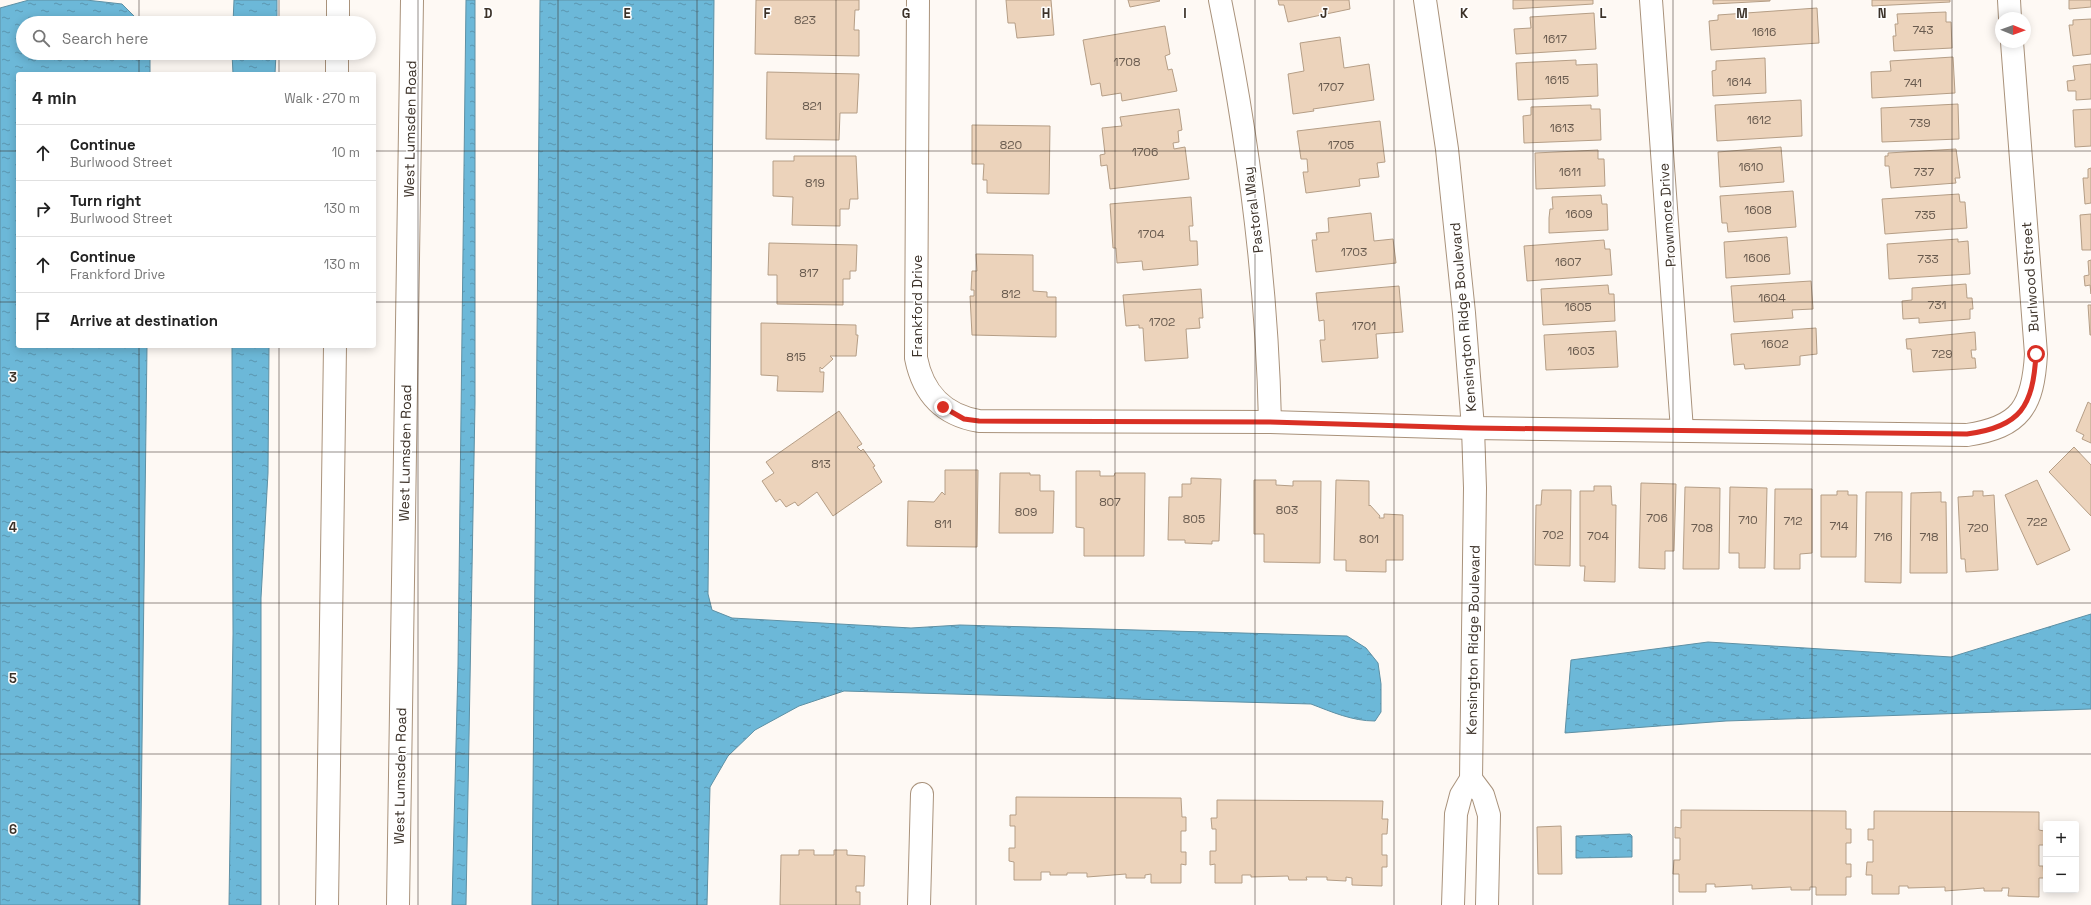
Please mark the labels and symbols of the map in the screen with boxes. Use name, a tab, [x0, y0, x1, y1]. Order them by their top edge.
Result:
text: D	[484, 5, 493, 22]
text: E	[623, 5, 631, 22]
text: F	[764, 5, 771, 22]
text: G	[902, 5, 910, 22]
text: H	[1042, 5, 1050, 22]
text: I	[1183, 5, 1187, 22]
text: J	[1320, 5, 1328, 22]
text: K	[1460, 5, 1469, 22]
text: L	[1599, 5, 1607, 22]
text: M	[1736, 5, 1748, 22]
text: N	[1878, 5, 1886, 22]
house number: 823	[794, 12, 816, 28]
north arrow	[1995, 12, 2031, 48]
house number: 743	[1913, 22, 1933, 38]
house number: 1616	[1752, 24, 1776, 40]
house number: 1617	[1543, 31, 1567, 47]
house number: 1708	[1114, 54, 1140, 70]
street label: West Lumsden Road	[400, 60, 420, 198]
house number: 1615	[1545, 72, 1569, 88]
house number: 1614	[1727, 74, 1752, 90]
house number: 741	[1904, 75, 1922, 91]
house number: 1707	[1318, 79, 1344, 95]
house number: 821	[802, 98, 822, 114]
house number: 1612	[1747, 112, 1771, 128]
house number: 739	[1909, 115, 1931, 131]
house number: 1613	[1550, 120, 1574, 136]
house number: 820	[1000, 137, 1022, 153]
house number: 1705	[1328, 137, 1354, 153]
house number: 1706	[1132, 144, 1158, 160]
house number: 1610	[1738, 159, 1764, 175]
street label: Prowmore Drive	[1654, 162, 1680, 268]
house number: 1611	[1559, 164, 1581, 180]
house number: 737	[1914, 164, 1935, 180]
street label: Pastoral Way	[1239, 166, 1267, 254]
house number: 819	[805, 175, 825, 191]
house number: 1608	[1744, 202, 1772, 218]
house number: 1609	[1565, 206, 1593, 222]
house number: 735	[1914, 207, 1936, 223]
street label: Burlwood Street	[2017, 221, 2043, 333]
street label: Kensington Ridge Boulevard	[1446, 222, 1480, 412]
house number: 1704	[1138, 226, 1165, 242]
house number: 1703	[1341, 244, 1367, 260]
house number: 1606	[1743, 250, 1771, 266]
house number: 733	[1917, 251, 1939, 267]
house number: 1607	[1555, 254, 1582, 270]
street label: Frankford Drive	[908, 255, 926, 357]
house number: 817	[799, 265, 819, 281]
house number: 812	[1001, 286, 1021, 302]
house number: 1604	[1758, 290, 1786, 306]
house number: 731	[1928, 297, 1946, 313]
house number: 1605	[1564, 299, 1592, 315]
house number: 1702	[1149, 314, 1175, 330]
house number: 1701	[1352, 318, 1376, 334]
house number: 1602	[1761, 336, 1789, 352]
house number: 1603	[1567, 343, 1595, 359]
route start	[2027, 345, 2045, 363]
house number: 729	[1931, 346, 1953, 362]
house number: 815	[786, 349, 806, 365]
text: 3	[9, 369, 17, 386]
street label: West Lumsden Road	[395, 384, 415, 522]
route end	[934, 398, 952, 416]
house number: 813	[811, 456, 831, 472]
house number: 807	[1099, 494, 1121, 510]
house number: 803	[1276, 502, 1298, 518]
house number: 809	[1015, 504, 1037, 520]
house number: 706	[1646, 510, 1668, 526]
house number: 805	[1183, 511, 1205, 527]
house number: 710	[1738, 512, 1758, 528]
house number: 712	[1784, 513, 1802, 529]
house number: 722	[2026, 514, 2048, 530]
house number: 811	[934, 516, 952, 532]
house number: 714	[1829, 518, 1849, 534]
text: 4	[9, 519, 17, 536]
house number: 708	[1691, 520, 1713, 536]
house number: 720	[1967, 520, 1989, 536]
house number: 702	[1542, 527, 1564, 543]
house number: 704	[1587, 528, 1609, 544]
house number: 716	[1873, 529, 1893, 545]
house number: 718	[1919, 529, 1939, 545]
house number: 801	[1359, 531, 1379, 547]
street label: Kensington Ridge Boulevard	[1462, 545, 1484, 735]
text: 5	[9, 670, 17, 687]
street label: West Lumsden Road	[390, 707, 410, 845]
text: 6	[9, 821, 17, 838]

